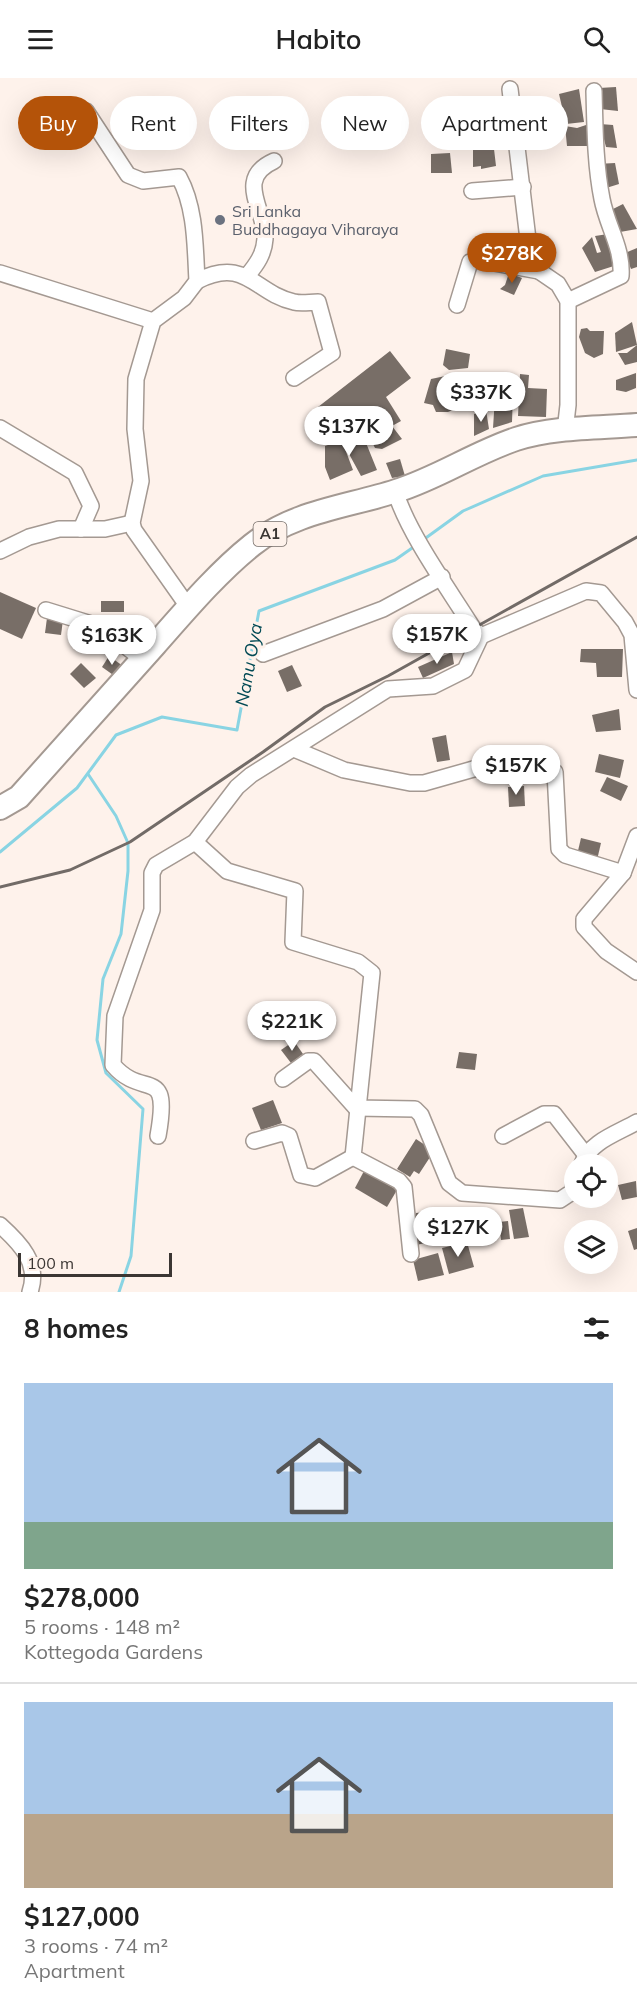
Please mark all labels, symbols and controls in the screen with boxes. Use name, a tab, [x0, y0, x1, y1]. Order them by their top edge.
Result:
text: Habito	[276, 22, 361, 56]
icon: menu	[24, 23, 57, 56]
icon: search	[580, 23, 613, 56]
chip: Buy	[18, 96, 98, 150]
chip: Rent	[110, 96, 197, 150]
chip: Filters	[209, 96, 309, 150]
chip: New	[321, 96, 409, 150]
chip: Apartment	[421, 96, 568, 150]
place label: Sri Lanka Buddhagaya Viharaya	[232, 201, 399, 239]
marker: Sri Lanka Buddhagaya Viharaya	[213, 213, 227, 227]
pin: $278K	[470, 233, 554, 284]
text: $278K	[481, 240, 543, 265]
pin: $337K	[439, 372, 523, 423]
text: $337K	[450, 379, 512, 404]
pin: $137K	[307, 406, 391, 457]
text: $137K	[318, 413, 380, 438]
road number: A1	[254, 522, 286, 546]
pin: $157K	[395, 614, 479, 665]
pin: $163K	[70, 615, 154, 666]
water label: Nanu Oya	[230, 621, 267, 708]
text: $157K	[406, 621, 468, 646]
text: $163K	[81, 622, 143, 647]
pin: $157K	[474, 745, 558, 796]
text: $157K	[485, 752, 547, 777]
pin: $221K	[250, 1001, 334, 1052]
text: $221K	[261, 1008, 323, 1033]
map controls	[564, 1154, 618, 1274]
button: locate	[564, 1154, 618, 1208]
pin: $127K	[416, 1207, 500, 1258]
text: $127K	[427, 1214, 489, 1239]
button: layers	[564, 1220, 618, 1274]
scale bar	[18, 1250, 172, 1278]
text: 100 m	[27, 1253, 74, 1273]
text: 8 homes	[24, 1312, 128, 1345]
icon: filters	[580, 1312, 613, 1345]
icon: home	[265, 1422, 373, 1530]
text: $278,000	[24, 1581, 140, 1614]
text: 5 rooms · 148 m²	[24, 1614, 180, 1639]
text: Kottegoda Gardens	[24, 1639, 203, 1664]
icon: home	[265, 1741, 373, 1849]
text: $127,000	[24, 1900, 140, 1933]
text: 3 rooms · 74 m²	[24, 1933, 168, 1958]
text: Apartment	[24, 1958, 125, 1983]

